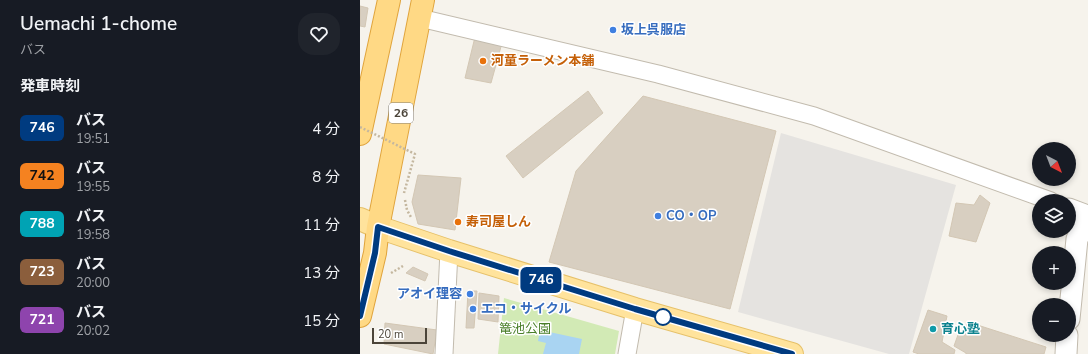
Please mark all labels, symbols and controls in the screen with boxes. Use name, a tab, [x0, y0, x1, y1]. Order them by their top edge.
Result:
text: Uemachi 1-chome	[20, 11, 177, 37]
button: heart	[298, 13, 340, 55]
place label: 坂上呉服店	[621, 21, 686, 39]
marker: 坂上呉服店	[608, 25, 618, 35]
text: バス	[20, 41, 46, 59]
place label: 河童ラーメン本舗	[491, 52, 594, 70]
marker: 河童ラーメン本舗	[478, 56, 488, 66]
text: 発車時刻	[20, 76, 80, 96]
road number: 26	[389, 103, 413, 123]
text: バス	[76, 110, 106, 130]
text: 746	[29, 118, 55, 137]
text: 4 分	[312, 119, 340, 139]
text: 19:51	[76, 130, 110, 148]
north arrow	[1032, 142, 1076, 186]
map controls	[1032, 142, 1076, 342]
text: バス	[76, 158, 106, 178]
text: 742	[29, 166, 55, 185]
text: 8 分	[312, 167, 340, 187]
text: 19:55	[76, 178, 110, 196]
button: layers	[1032, 194, 1076, 238]
text: バス	[76, 206, 106, 226]
place label: CO・OP	[666, 207, 717, 225]
marker: CO・OP	[653, 211, 663, 221]
place label: 寿司屋しん	[466, 213, 531, 231]
text: 788	[29, 214, 55, 233]
text: 11 分	[303, 215, 340, 235]
marker: 寿司屋しん	[453, 217, 463, 227]
text: 19:58	[76, 226, 110, 244]
button: +	[1032, 246, 1076, 290]
text: バス	[76, 254, 106, 274]
text: 723	[29, 262, 55, 281]
text: 13 分	[303, 263, 340, 283]
line badge: 746	[518, 267, 564, 293]
text: 746	[528, 270, 554, 289]
text: 20:00	[76, 274, 110, 292]
place label: アオイ理容	[397, 285, 462, 303]
marker: アオイ理容	[465, 289, 475, 299]
button: −	[1032, 298, 1076, 342]
place label: エコ・サイクル	[481, 300, 571, 318]
text: バス	[76, 302, 106, 322]
marker: エコ・サイクル	[468, 304, 478, 314]
unlabelled marker	[654, 308, 672, 326]
text: 721	[29, 310, 55, 329]
text: 15 分	[303, 311, 340, 331]
park label: 篭池公園	[499, 320, 551, 338]
place label: 育心塾	[941, 320, 980, 338]
text: 20:02	[76, 322, 110, 340]
marker: 育心塾	[928, 324, 938, 334]
scale bar	[372, 326, 427, 345]
text: 20 m	[378, 327, 403, 342]

